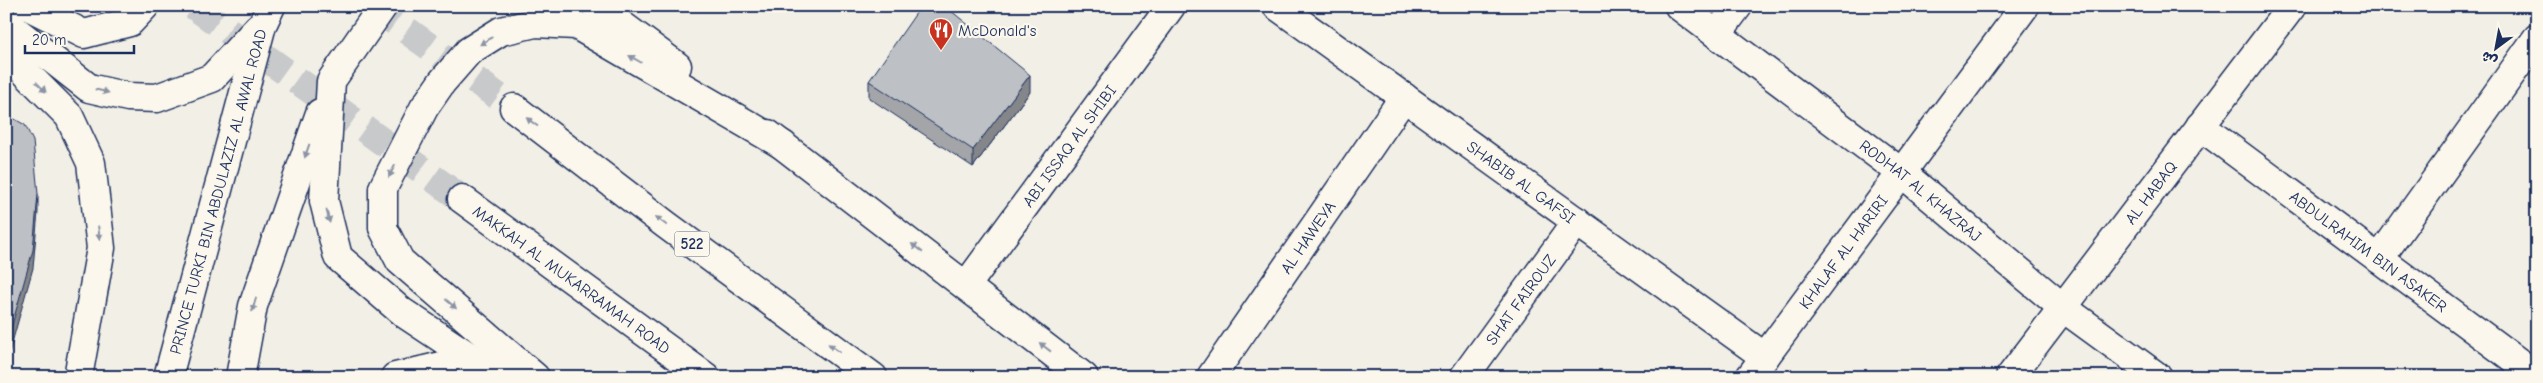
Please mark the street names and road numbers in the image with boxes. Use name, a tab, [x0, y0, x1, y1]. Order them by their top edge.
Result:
street label: PRINCE TURKI BIN ABDULAZIZ AL AWAL ROAD	[166, 27, 271, 356]
street label: ABI ISSAQ AL SHIBI	[1019, 82, 1120, 211]
street label: RODHAT AL KHAZRAJ	[1856, 136, 1985, 246]
street label: SHABIB AL GAFSI	[1463, 138, 1578, 228]
street label: AL HABAQ	[2122, 158, 2181, 228]
street label: ABDULRAHIM BIN ASAKER	[2286, 188, 2451, 316]
street label: KHALAF AL HARIRI	[1796, 192, 1892, 313]
street label: AL HAWEYA	[1277, 198, 1339, 277]
street label: MAKKAH AL MUKARRAMAH ROAD	[469, 202, 673, 358]
road number: 522	[674, 232, 710, 256]
street label: SHAT FAIROUZ	[1482, 251, 1560, 348]

